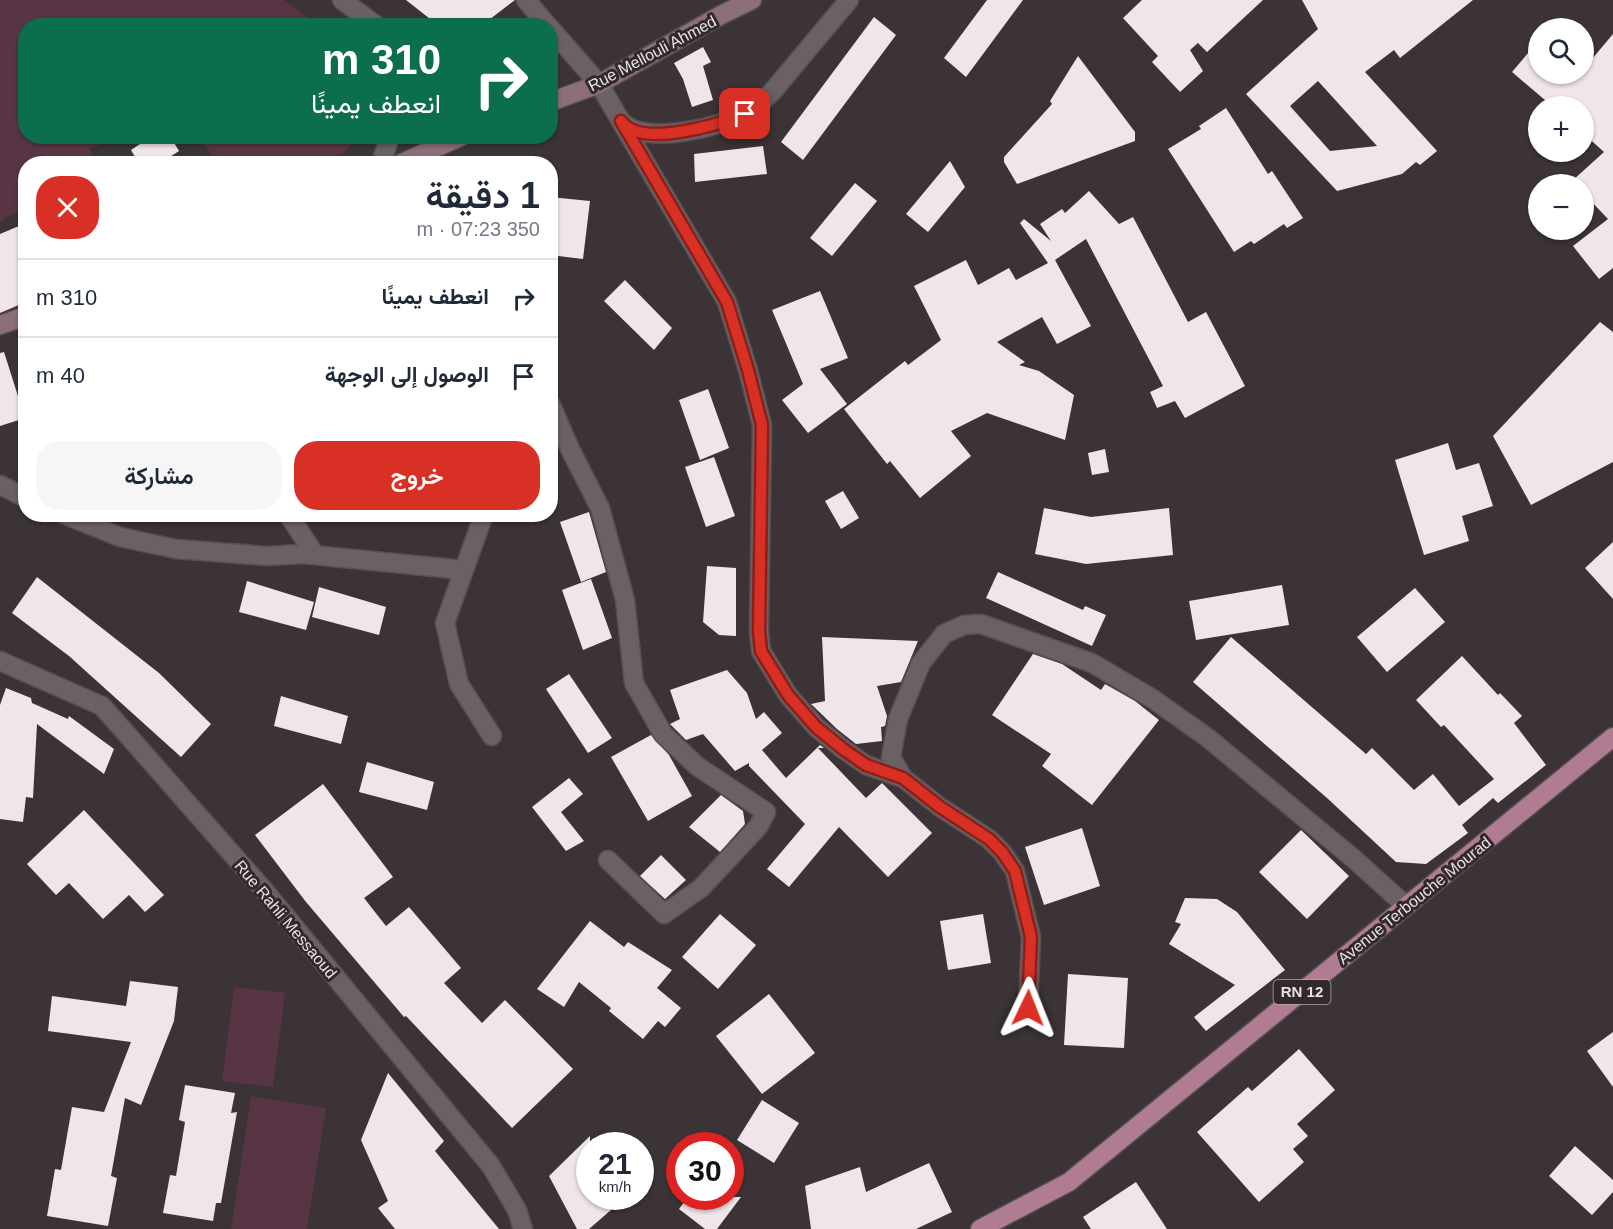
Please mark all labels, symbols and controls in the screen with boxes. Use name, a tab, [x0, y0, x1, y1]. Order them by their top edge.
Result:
street label: Rue Mellouli Ahmed	[585, 13, 719, 94]
map controls	[1528, 18, 1594, 240]
button: search	[1528, 18, 1594, 84]
text: 310 m	[322, 36, 441, 83]
icon: right	[462, 42, 540, 120]
pin	[719, 88, 770, 139]
text: انعطف يمينًا	[311, 89, 441, 119]
button: +	[1528, 96, 1594, 162]
icon: arrive	[728, 97, 761, 130]
button: −	[1528, 174, 1594, 240]
text: 1 دقيقة	[425, 175, 540, 216]
button: close	[36, 176, 99, 239]
text: 350 m · 07:23	[417, 218, 540, 240]
icon: right	[507, 282, 540, 315]
text: انعطف يمينًا	[381, 284, 489, 309]
text: 310 m	[36, 285, 97, 310]
icon: arrive	[507, 360, 540, 393]
text: الوصول إلى الوجهة	[325, 362, 489, 387]
text: 40 m	[36, 363, 85, 388]
button: مشاركة	[36, 441, 282, 510]
button: خروج	[294, 441, 540, 510]
street label: Avenue Terbouche Mourad	[1335, 834, 1494, 967]
street label: Rue Rahli Messaoud	[231, 857, 340, 982]
position arrow	[996, 976, 1060, 1040]
road number: RN 12	[1274, 980, 1330, 1004]
speed limit sign: 30	[666, 1132, 744, 1210]
text: 21	[598, 1147, 632, 1180]
text: km/h	[599, 1178, 631, 1195]

